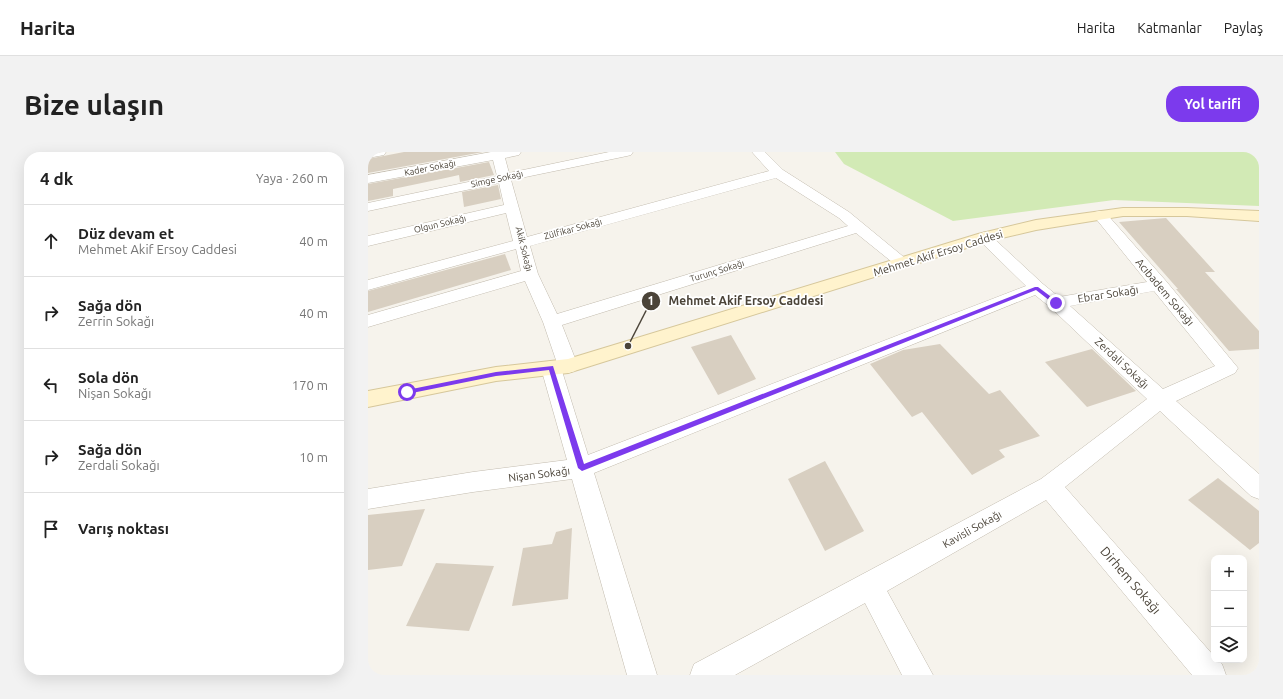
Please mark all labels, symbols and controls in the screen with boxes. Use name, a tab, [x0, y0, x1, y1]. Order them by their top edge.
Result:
text: Harita	[20, 17, 75, 39]
text: Harita	[1077, 20, 1115, 36]
text: Katmanlar	[1137, 20, 1202, 36]
text: Paylaş	[1224, 20, 1263, 36]
button: Yol tarifi	[1166, 86, 1259, 122]
text: Bize ulaşın	[24, 89, 164, 120]
street label: Kader Sokağı	[403, 158, 457, 178]
text: 4 dk	[40, 169, 73, 188]
street label: Simge Sokağı	[470, 169, 524, 189]
text: Yaya · 260 m	[256, 171, 328, 185]
street label: Olgun Sokağı	[413, 213, 467, 235]
street label: Zülfikar Sokağı	[543, 216, 603, 242]
text: Düz devam et	[78, 225, 174, 242]
street label: Akik Sokağı	[514, 226, 534, 272]
street label: Mehmet Akif Ersoy Caddesi	[872, 228, 1004, 278]
icon: ahead	[40, 230, 62, 252]
text: 40 m	[299, 234, 328, 248]
text: Mehmet Akif Ersoy Caddesi	[78, 242, 237, 256]
street label: Acıbadem Sokağı	[1133, 256, 1197, 328]
street label: Turunç Sokağı	[689, 258, 745, 284]
street label: Ebrar Sokağı	[1077, 283, 1139, 305]
callout: Mehmet Akif Ersoy Caddesi	[641, 289, 832, 313]
text: 1	[648, 294, 654, 307]
text: Mehmet Akif Ersoy Caddesi	[669, 294, 823, 307]
route end	[1047, 294, 1065, 312]
text: Sağa dön	[78, 297, 142, 314]
icon: right	[40, 302, 62, 324]
text: 40 m	[299, 306, 328, 320]
text: Zerrin Sokağı	[78, 314, 154, 328]
street label: Zerdali Sokağı	[1093, 335, 1151, 391]
text: Sola dön	[78, 369, 139, 386]
icon: left	[40, 374, 62, 396]
text: 170 m	[292, 378, 328, 392]
route start	[398, 383, 416, 401]
text: Nişan Sokağı	[78, 386, 151, 400]
text: Sağa dön	[78, 441, 142, 458]
icon: right	[40, 446, 62, 468]
text: 10 m	[299, 450, 328, 464]
text: Zerdali Sokağı	[78, 458, 160, 472]
street label: Nişan Sokağı	[507, 464, 571, 484]
street label: Kavisli Sokağı	[940, 508, 1004, 550]
icon: arrive	[40, 518, 62, 540]
text: Varış noktası	[78, 520, 169, 537]
street label: Dirhem Sokağı	[1098, 544, 1164, 616]
map controls	[1211, 555, 1247, 663]
button: +	[1211, 555, 1247, 591]
button: −	[1211, 591, 1247, 627]
button: layers	[1211, 627, 1247, 663]

